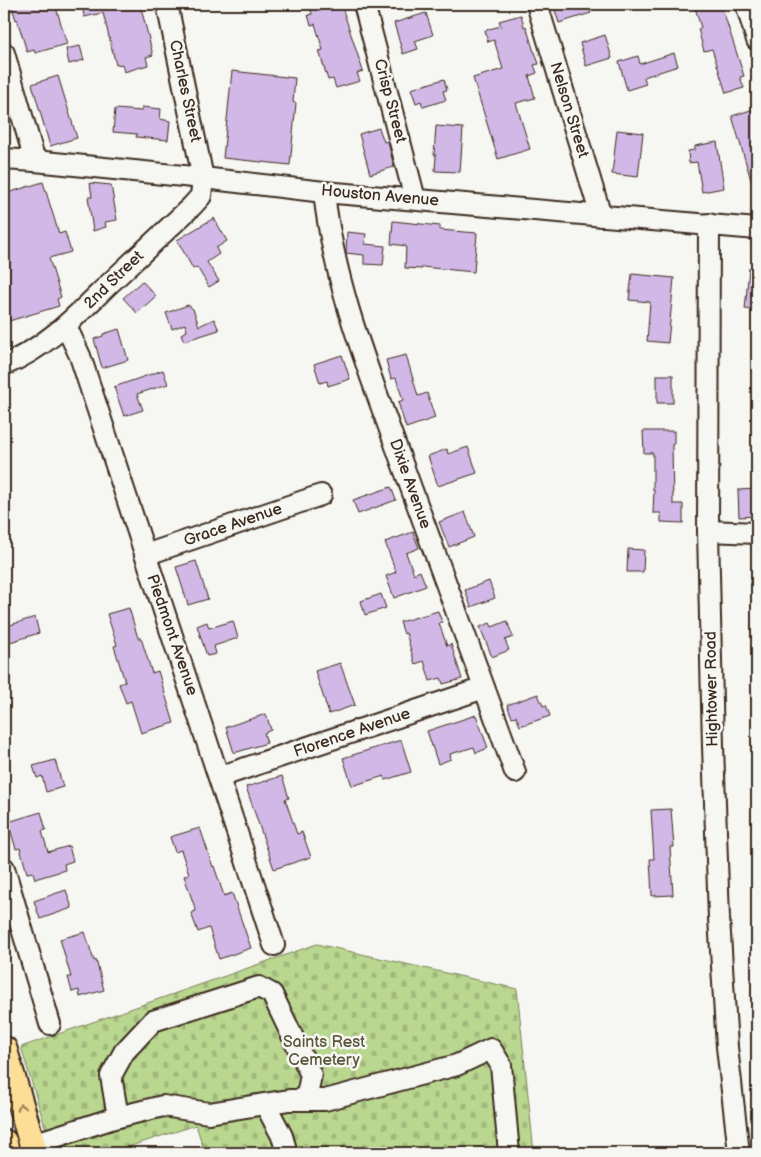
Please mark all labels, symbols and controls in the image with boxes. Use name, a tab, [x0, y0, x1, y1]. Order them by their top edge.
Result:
street label: Charles Street	[165, 38, 205, 144]
street label: Crisp Street	[370, 57, 410, 145]
street label: Nelson Street	[545, 60, 593, 160]
street label: Houston Avenue	[320, 181, 440, 211]
street label: 2nd Street	[80, 247, 148, 313]
street label: Dixie Avenue	[385, 437, 435, 532]
street label: Grace Avenue	[181, 499, 285, 551]
street label: Piedmont Avenue	[142, 572, 202, 698]
street label: Hightower Road	[701, 631, 723, 747]
street label: Florence Avenue	[291, 704, 413, 762]
park label: Saints Rest Cemetery	[283, 1033, 365, 1070]
one-way arrow	[17, 1103, 27, 1111]

